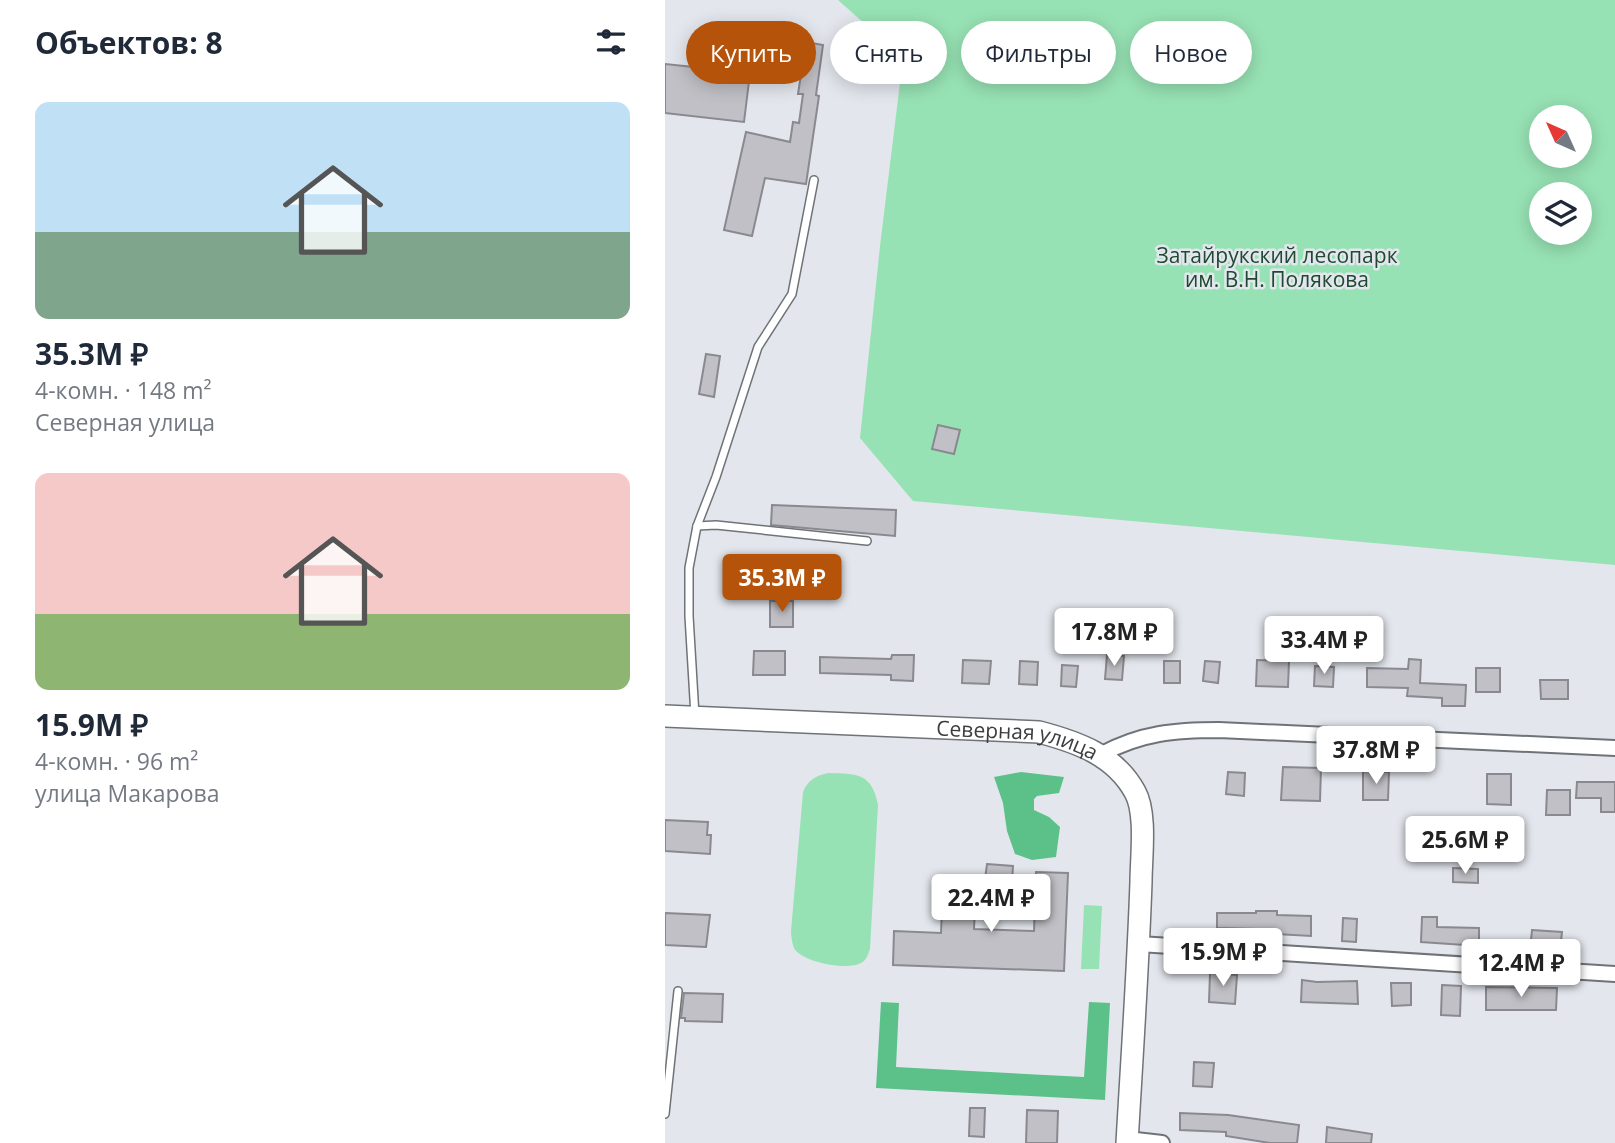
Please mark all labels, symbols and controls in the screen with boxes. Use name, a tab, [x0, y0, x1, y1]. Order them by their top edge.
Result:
chip: Купить	[686, 21, 816, 84]
chip: Снять	[830, 21, 947, 84]
chip: Фильтры	[961, 21, 1116, 84]
chip: Новое	[1130, 21, 1252, 84]
text: Объектов: 8	[35, 22, 223, 63]
icon: filters	[592, 23, 630, 61]
north arrow	[1529, 105, 1593, 168]
map controls	[1529, 105, 1592, 245]
icon: home	[270, 147, 396, 273]
button: layers	[1529, 182, 1592, 245]
park label: Затайрукский лесопарк им. В.Н. Полякова	[1157, 241, 1398, 293]
text: 35.3M ₽	[35, 333, 149, 374]
text: 4-комн. · 148 m²	[35, 374, 211, 406]
text: Северная улица	[35, 406, 215, 438]
icon: home	[270, 518, 396, 644]
pin: 35.3M ₽	[717, 554, 847, 614]
text: 35.3M ₽	[738, 561, 826, 593]
pin: 17.8M ₽	[1049, 608, 1179, 668]
text: 17.8M ₽	[1070, 615, 1158, 647]
pin: 33.4M ₽	[1259, 616, 1389, 676]
text: 33.4M ₽	[1280, 623, 1368, 655]
text: 15.9M ₽	[35, 704, 149, 745]
street label: Северная улица	[936, 714, 1103, 766]
pin: 37.8M ₽	[1311, 726, 1441, 786]
text: 37.8M ₽	[1332, 733, 1420, 765]
text: 4-комн. · 96 m²	[35, 745, 198, 777]
text: улица Макарова	[35, 777, 219, 809]
pin: 25.6M ₽	[1400, 816, 1530, 876]
text: 25.6M ₽	[1421, 823, 1509, 855]
pin: 22.4M ₽	[926, 874, 1056, 934]
text: 22.4M ₽	[947, 881, 1035, 913]
pin: 15.9M ₽	[1158, 928, 1288, 988]
text: 15.9M ₽	[1179, 935, 1267, 967]
pin: 12.4M ₽	[1456, 940, 1586, 999]
text: 12.4M ₽	[1477, 946, 1565, 978]

